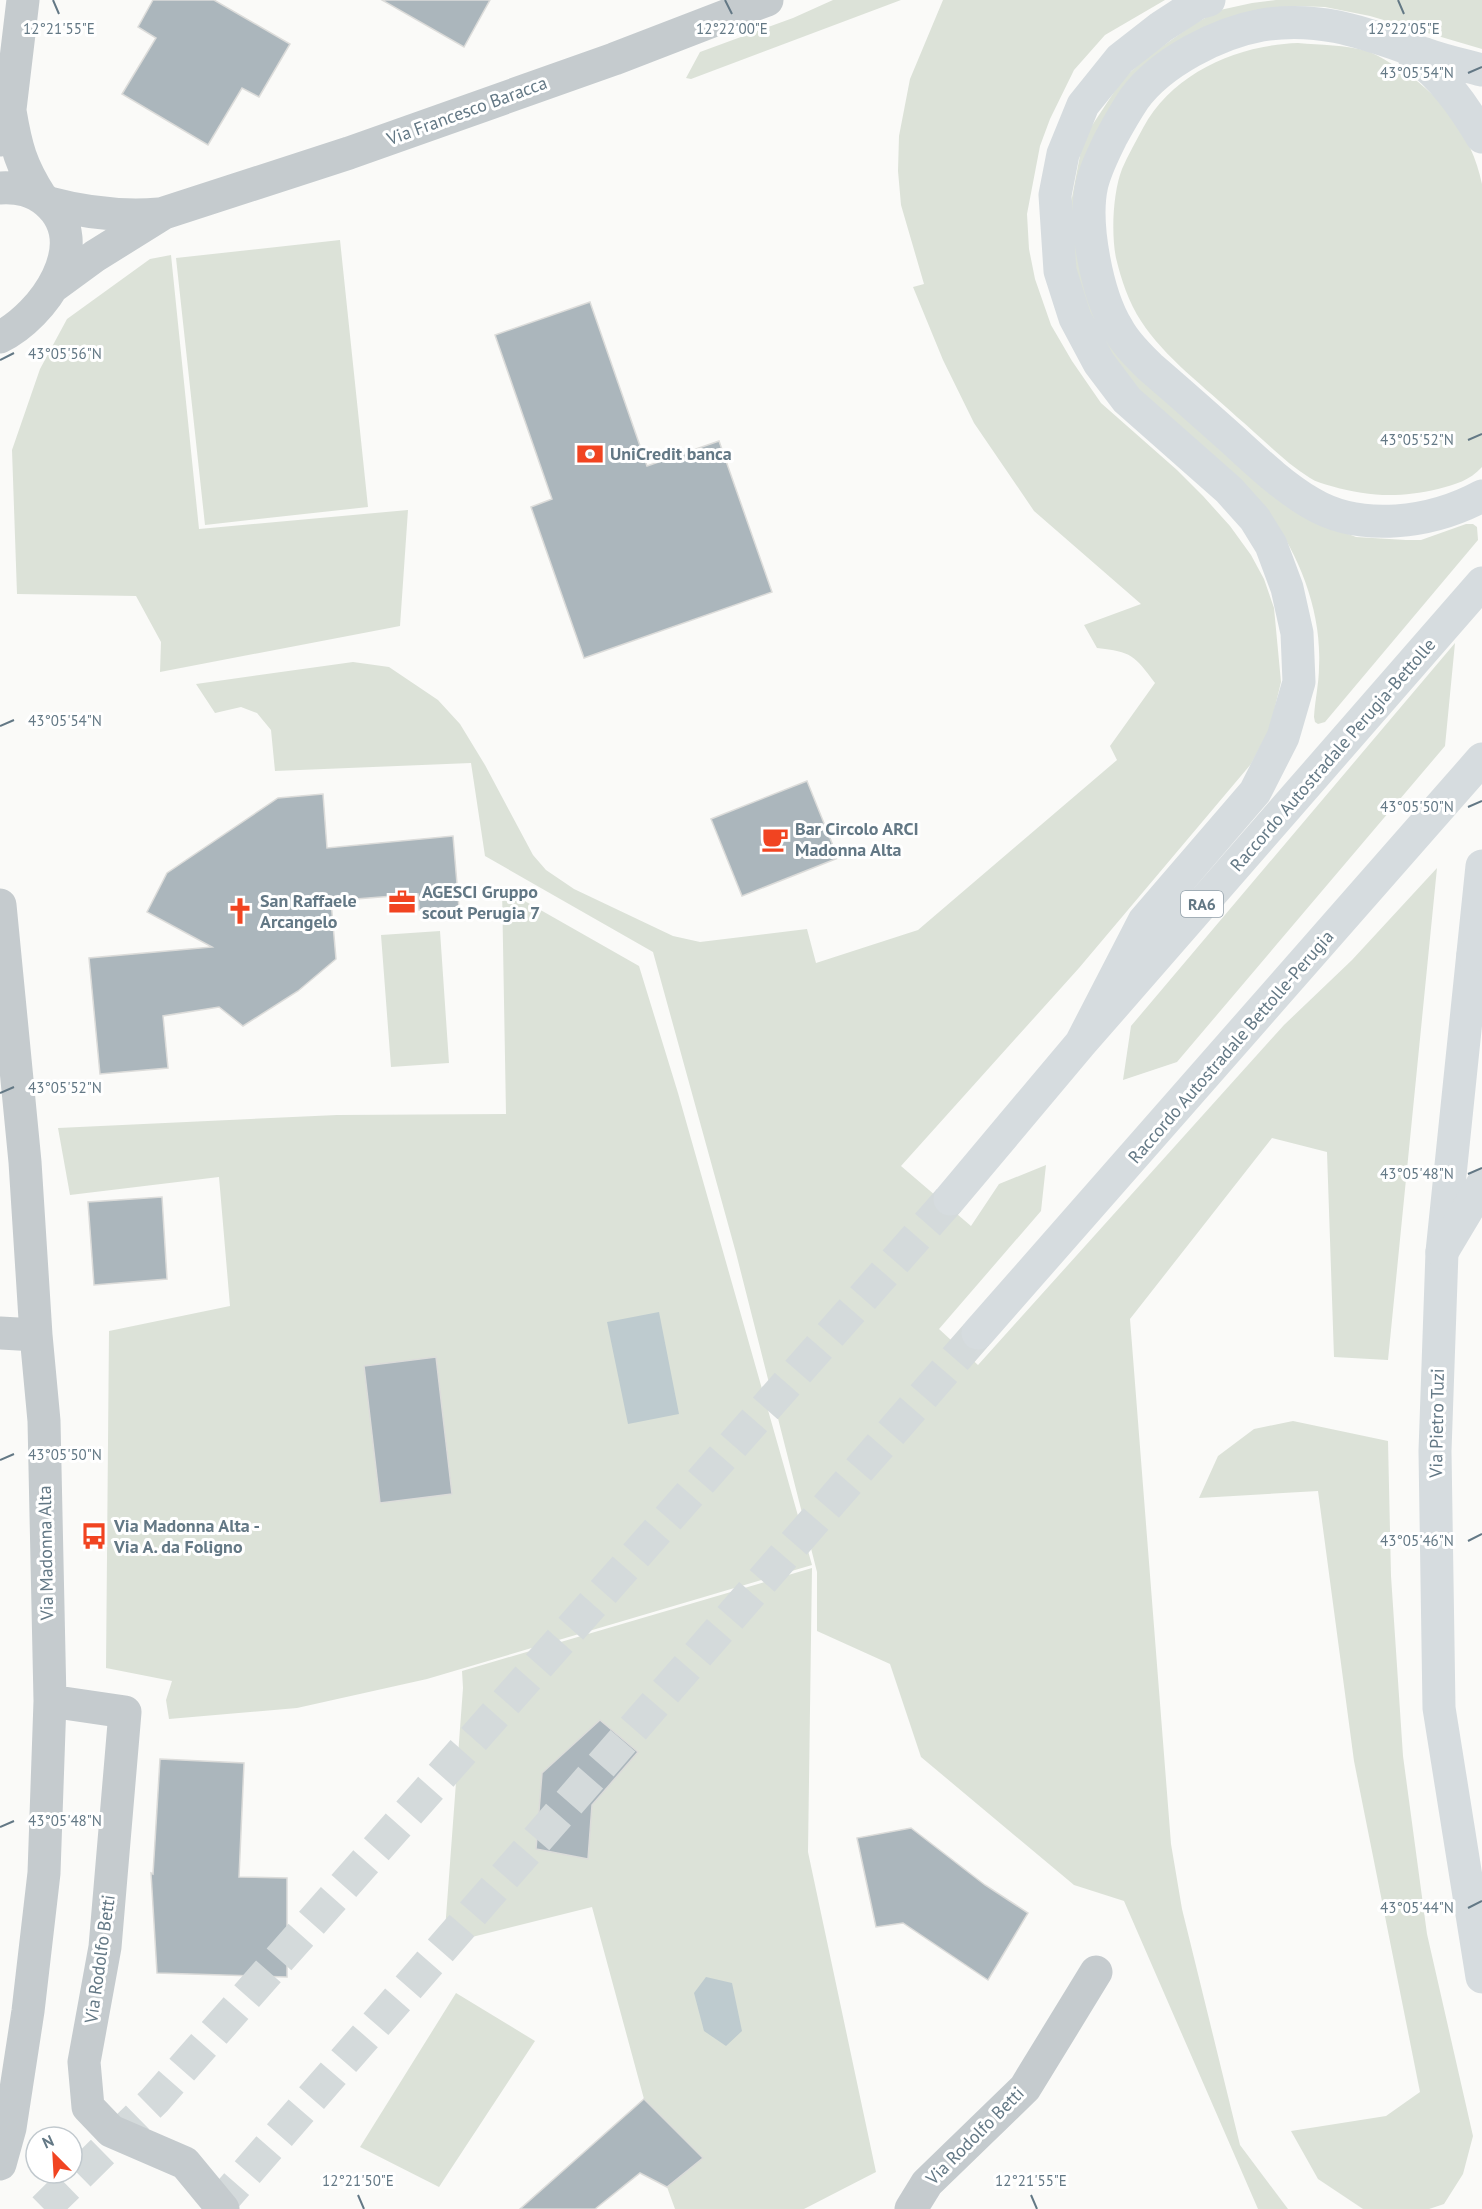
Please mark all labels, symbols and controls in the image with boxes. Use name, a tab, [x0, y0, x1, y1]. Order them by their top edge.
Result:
text: 12°21'55"E	[23, 19, 95, 38]
text: 12°22'00"E	[696, 19, 768, 38]
text: 12°22'05"E	[1368, 19, 1440, 38]
text: 43°05'54"N	[1380, 63, 1454, 82]
street label: Via Francesco Baracca	[383, 71, 550, 151]
text: 43°05'56"N	[28, 344, 102, 363]
text: 43°05'52"N	[1380, 430, 1454, 449]
bank icon: UniCredit banca	[575, 439, 605, 469]
place label: UniCredit banca	[610, 442, 732, 465]
street label: Raccordo Autostradale Perugia-Bettolle	[1225, 633, 1440, 876]
text: 43°05'54"N	[28, 711, 102, 730]
text: 43°05'50"N	[1380, 797, 1454, 816]
place label: Bar Circolo ARCI Madonna Alta	[795, 817, 919, 861]
cafe icon: Bar Circolo ARCI Madonna Alta	[760, 824, 790, 854]
place label: AGESCI Gruppo scout Perugia 7	[422, 880, 540, 924]
office icon: AGESCI Gruppo scout Perugia 7	[387, 887, 417, 917]
place label: San Raffaele Arcangelo	[260, 889, 357, 933]
road number: RA6	[1181, 891, 1223, 917]
church icon: San Raffaele Arcangelo	[225, 896, 255, 926]
street label: Raccordo Autostradale Bettolle-Perugia	[1123, 925, 1338, 1168]
text: 43°05'52"N	[28, 1078, 102, 1097]
text: 43°05'48"N	[1380, 1164, 1454, 1183]
street label: Via Pietro Tuzi	[1424, 1368, 1449, 1479]
text: 43°05'50"N	[28, 1445, 102, 1464]
street label: Via Madonna Alta	[33, 1485, 58, 1622]
place label: Via Madonna Alta - Via A. da Foligno	[113, 1514, 260, 1558]
bus stop icon: Via Madonna Alta - Via A. da Foligno	[79, 1521, 109, 1551]
text: 43°05'46"N	[1380, 1531, 1454, 1550]
text: 43°05'48"N	[28, 1811, 102, 1830]
street label: Via Rodolfo Betti	[79, 1893, 120, 2026]
text: 43°05'44"N	[1380, 1898, 1454, 1917]
street label: Via Rodolfo Betti	[920, 2082, 1029, 2190]
north arrow	[24, 2125, 84, 2185]
text: N	[39, 2130, 57, 2153]
text: 12°21'50"E	[322, 2171, 394, 2190]
text: 12°21'55"E	[995, 2171, 1067, 2190]

